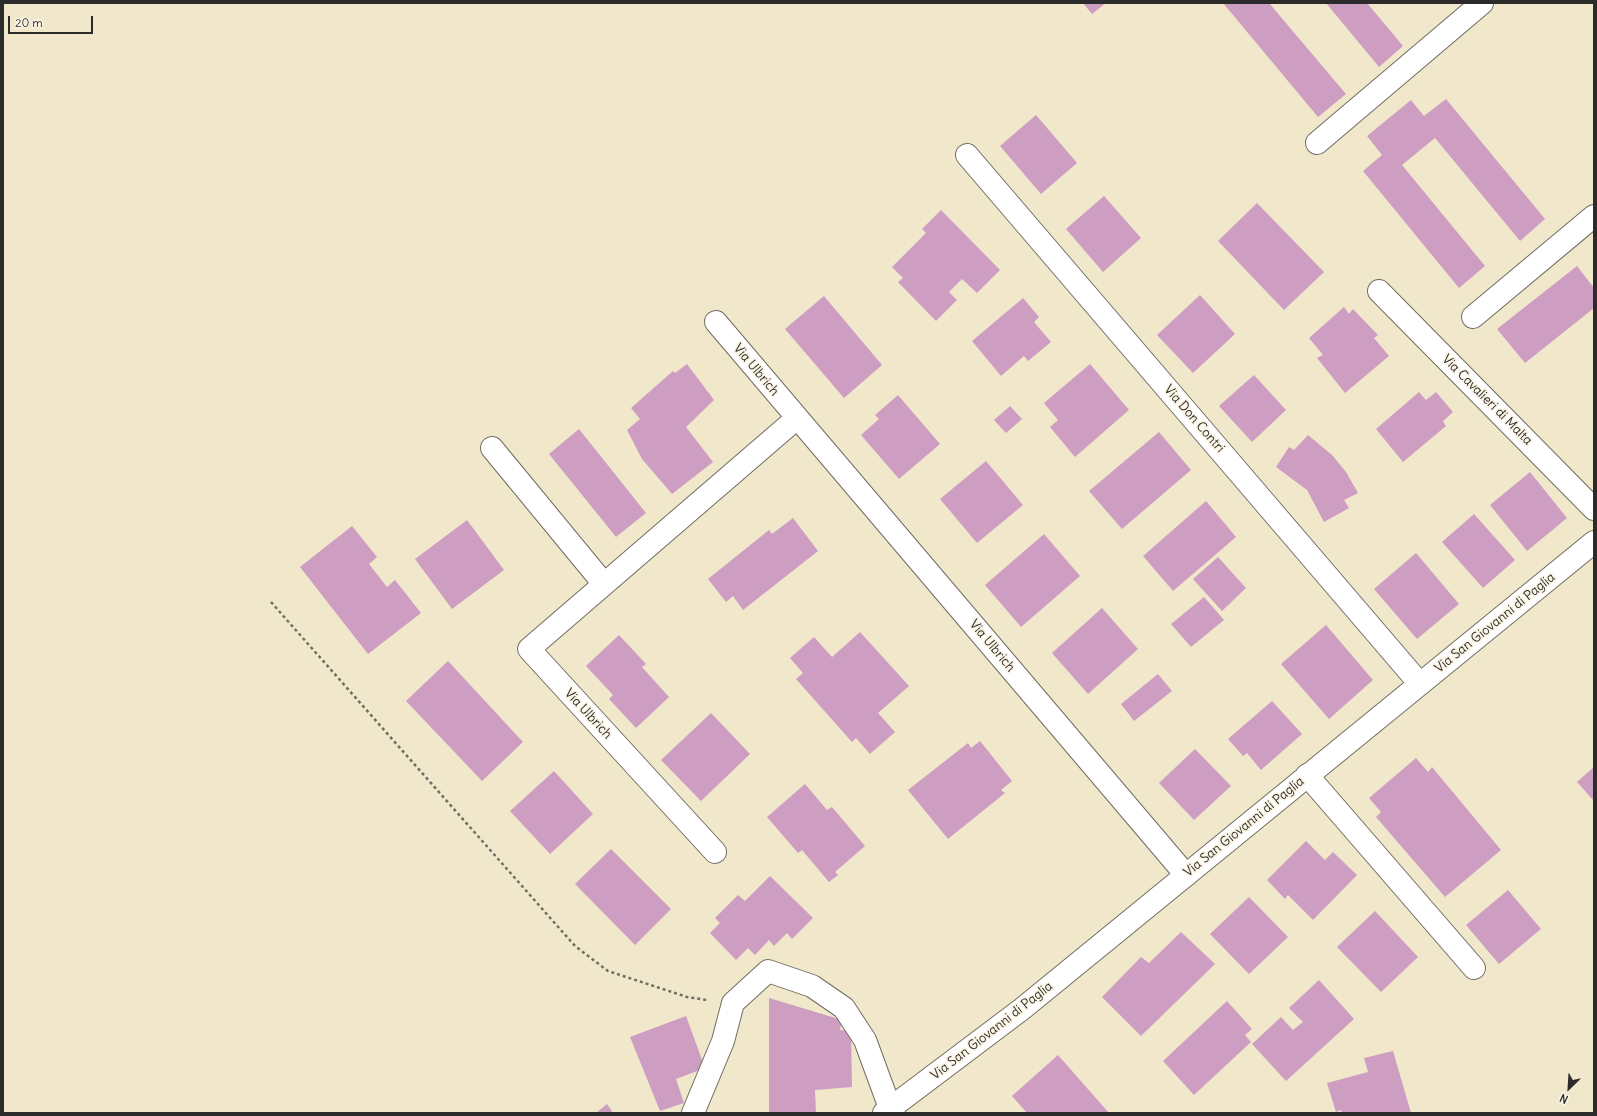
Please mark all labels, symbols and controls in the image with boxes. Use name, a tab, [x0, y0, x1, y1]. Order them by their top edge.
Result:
scale bar	[10, 8, 95, 34]
text: 20 m	[15, 15, 43, 30]
street label: Via Ulbrich	[730, 341, 782, 399]
street label: Via Cavalieri di Malta	[1439, 352, 1535, 448]
street label: Via Don Contri	[1160, 382, 1228, 456]
street label: Via San Giovanni di Paglia	[1432, 570, 1558, 676]
street label: Via Ulbrich	[966, 617, 1018, 675]
street label: Via Ulbrich	[561, 686, 615, 742]
street label: Via San Giovanni di Paglia	[1181, 774, 1307, 880]
street label: Via San Giovanni di Paglia	[928, 979, 1056, 1083]
north arrow	[1549, 1068, 1589, 1108]
text: N	[1558, 1091, 1570, 1107]

